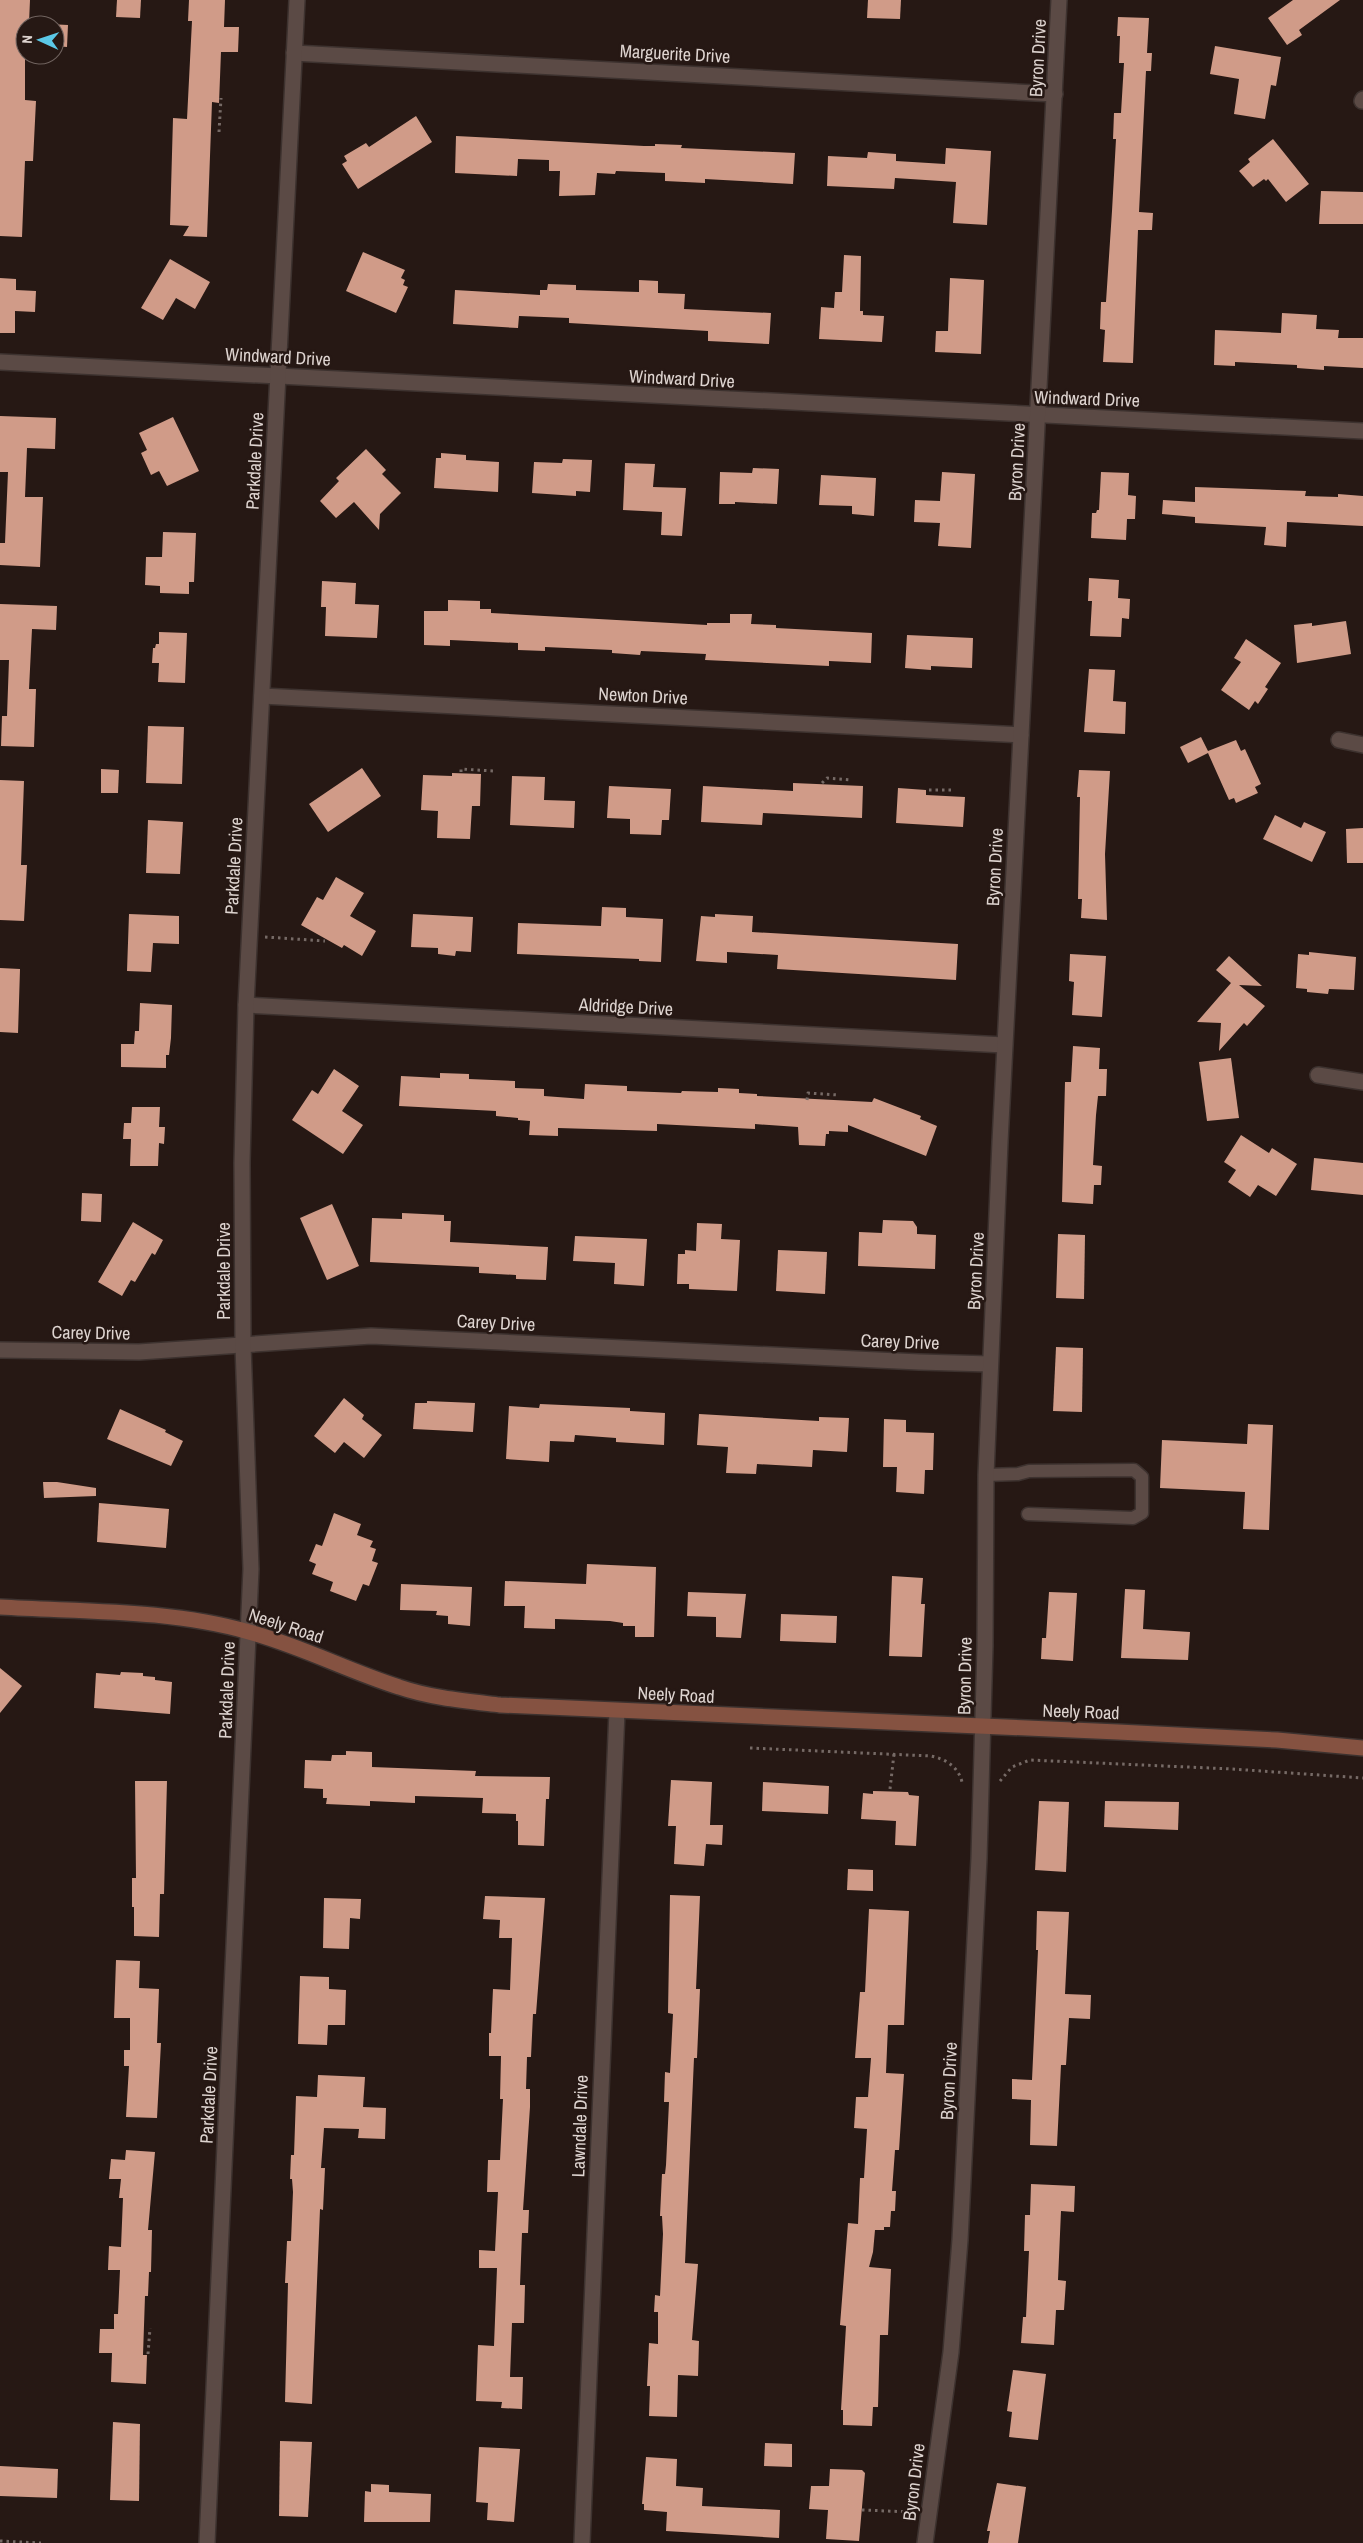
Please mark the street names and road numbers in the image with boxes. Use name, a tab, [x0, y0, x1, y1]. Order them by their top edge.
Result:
street label: Byron Drive	[1023, 18, 1052, 98]
street label: Marguerite Drive	[619, 38, 731, 69]
street label: Windward Drive	[225, 341, 332, 372]
street label: Windward Drive	[629, 363, 736, 394]
street label: Windward Drive	[1034, 384, 1140, 413]
street label: Parkdale Drive	[239, 412, 270, 510]
street label: Byron Drive	[1002, 422, 1031, 502]
street label: Newton Drive	[598, 681, 688, 710]
street label: Parkdale Drive	[218, 817, 249, 915]
street label: Byron Drive	[980, 827, 1009, 907]
street label: Aldridge Drive	[577, 991, 674, 1021]
street label: Parkdale Drive	[211, 1222, 236, 1320]
street label: Byron Drive	[961, 1231, 990, 1311]
street label: Carey Drive	[456, 1308, 536, 1337]
street label: Carey Drive	[51, 1319, 131, 1346]
street label: Carey Drive	[860, 1328, 940, 1355]
street label: Neely Road	[246, 1602, 327, 1649]
street label: Byron Drive	[951, 1637, 978, 1715]
street label: Parkdale Drive	[212, 1641, 241, 1739]
street label: Neely Road	[637, 1680, 715, 1709]
street label: Neely Road	[1042, 1698, 1120, 1725]
street label: Byron Drive	[934, 2041, 963, 2121]
street label: Parkdale Drive	[193, 2046, 224, 2144]
street label: Lawndale Drive	[565, 2074, 594, 2178]
street label: Byron Drive	[896, 2442, 931, 2522]

